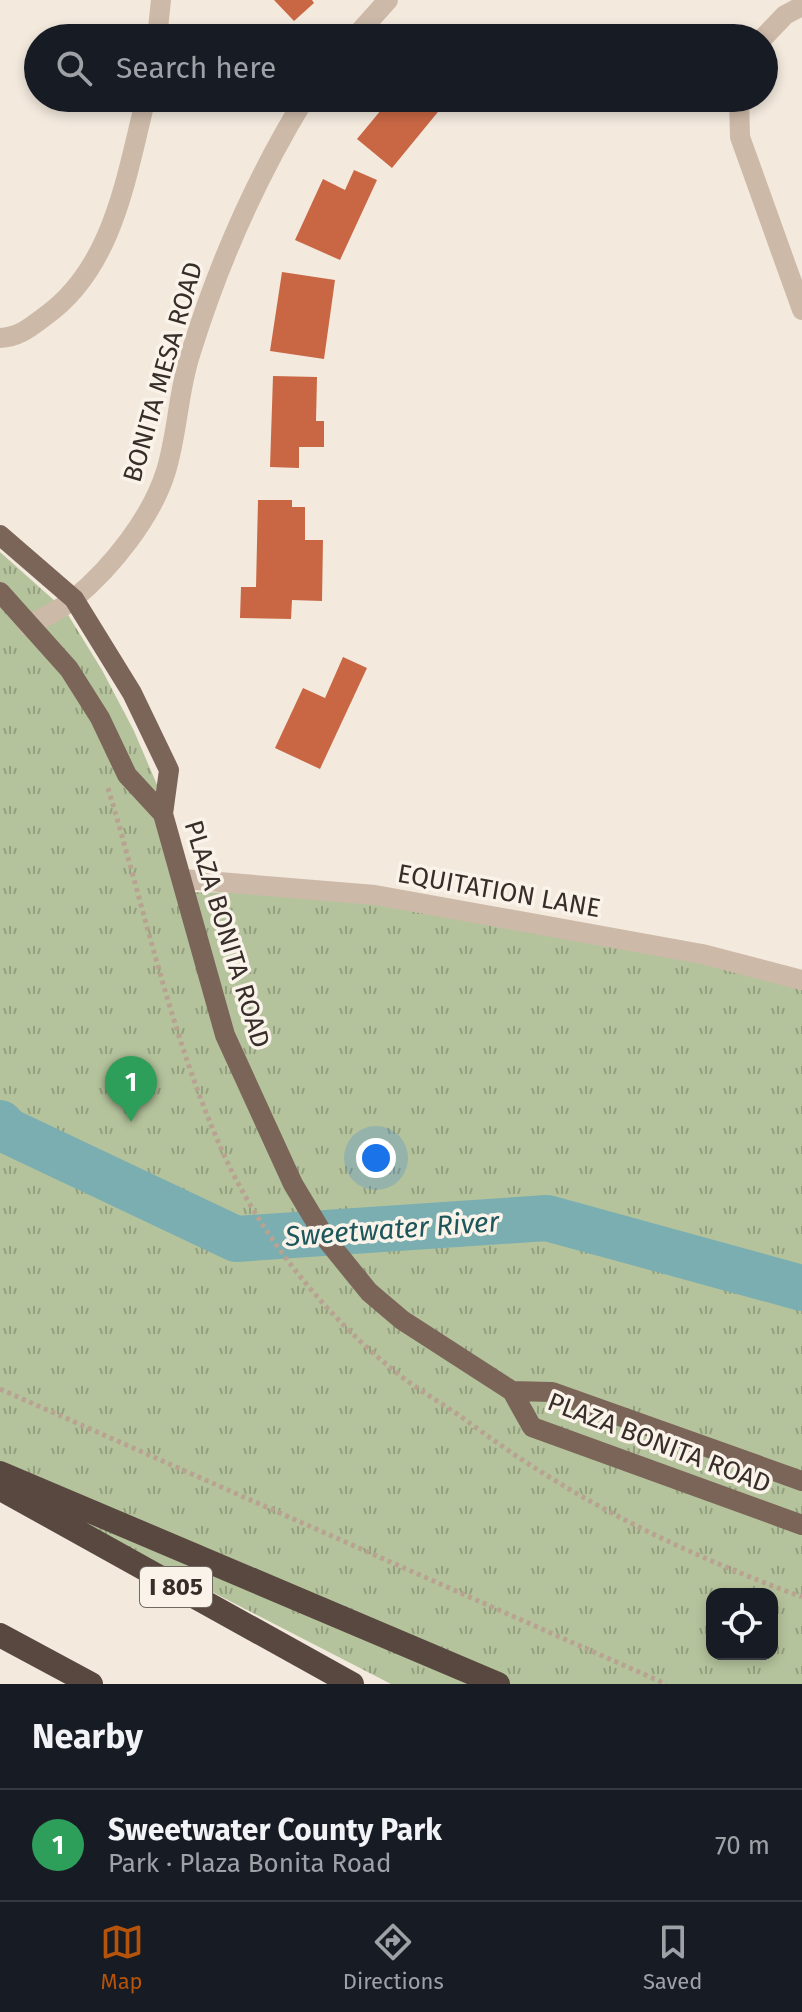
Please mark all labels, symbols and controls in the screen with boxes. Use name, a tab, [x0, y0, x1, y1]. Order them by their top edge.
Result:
search box	[24, 24, 778, 112]
icon: search	[52, 46, 96, 90]
text: Search here	[116, 50, 276, 86]
street label: BONITA MESA ROAD	[117, 258, 209, 486]
street label: PLAZA BONITA ROAD	[178, 816, 276, 1052]
street label: EQUITATION LANE	[395, 858, 603, 924]
pin: 1	[105, 1056, 157, 1122]
your location	[356, 1138, 396, 1178]
water label: Sweetwater River	[283, 1205, 502, 1253]
street label: PLAZA BONITA ROAD	[543, 1386, 775, 1500]
road number: I 805	[140, 1567, 212, 1607]
map controls	[706, 1588, 778, 1660]
button: locate	[706, 1588, 778, 1660]
text: Nearby	[32, 1716, 143, 1757]
text: Sweetwater County Park	[108, 1812, 442, 1848]
text: 1	[52, 1830, 64, 1861]
text: 70 m	[715, 1830, 770, 1861]
text: Park · Plaza Bonita Road	[108, 1848, 391, 1879]
tab: Map	[100, 1920, 144, 1995]
tab: Directions	[343, 1920, 444, 1995]
tab: Saved	[643, 1920, 702, 1995]

